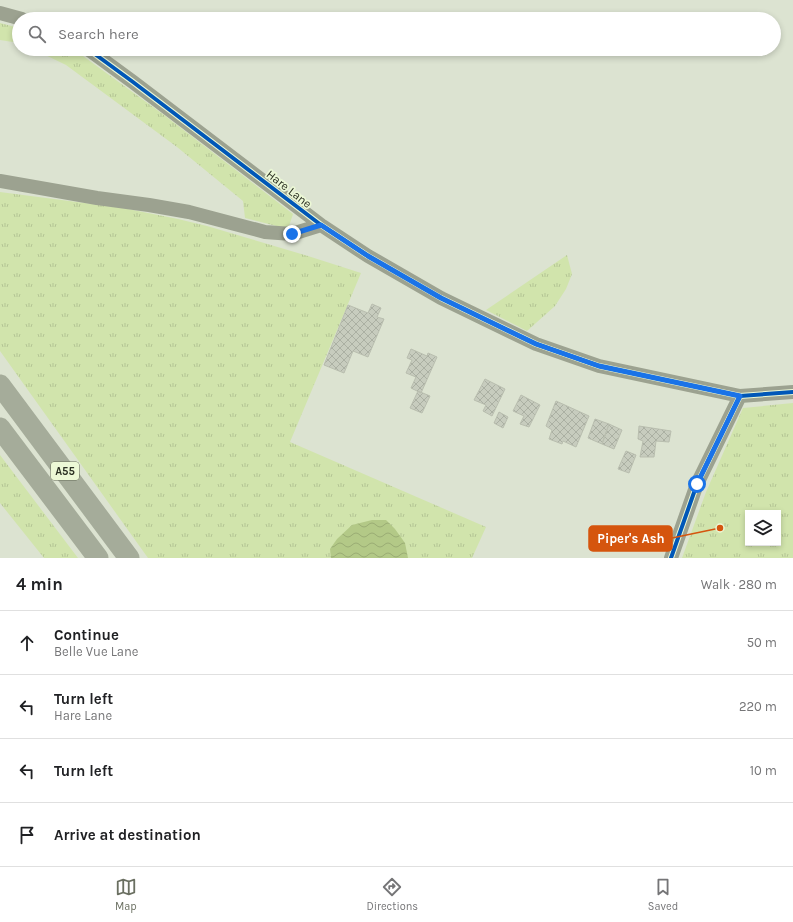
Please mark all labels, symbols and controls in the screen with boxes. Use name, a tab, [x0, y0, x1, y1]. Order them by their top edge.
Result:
search box	[12, 12, 781, 56]
icon: search	[26, 23, 48, 45]
text: Search here	[58, 25, 139, 43]
street label: Hare Lane	[264, 167, 314, 211]
route end	[283, 225, 301, 243]
road number: A55	[51, 462, 79, 480]
route start	[688, 475, 706, 493]
map controls	[745, 510, 781, 546]
button: layers	[745, 510, 781, 546]
callout: Piper's Ash	[589, 526, 672, 551]
text: Piper's Ash	[597, 531, 665, 546]
text: 4 min	[16, 574, 63, 594]
text: Walk · 280 m	[701, 577, 777, 592]
text: Continue	[54, 626, 119, 644]
icon: ahead	[16, 632, 38, 654]
text: 50 m	[747, 635, 777, 650]
text: Belle Vue Lane	[54, 644, 139, 659]
text: Turn left	[54, 690, 113, 708]
icon: left	[16, 696, 38, 718]
text: 220 m	[739, 699, 777, 714]
text: Hare Lane	[54, 708, 112, 723]
icon: left	[16, 760, 38, 782]
text: Turn left	[54, 762, 113, 780]
text: 10 m	[750, 763, 777, 778]
icon: arrive	[16, 824, 38, 846]
text: Arrive at destination	[54, 826, 201, 844]
tab: Map	[115, 876, 137, 913]
tab: Directions	[366, 876, 418, 913]
tab: Saved	[648, 876, 678, 913]

